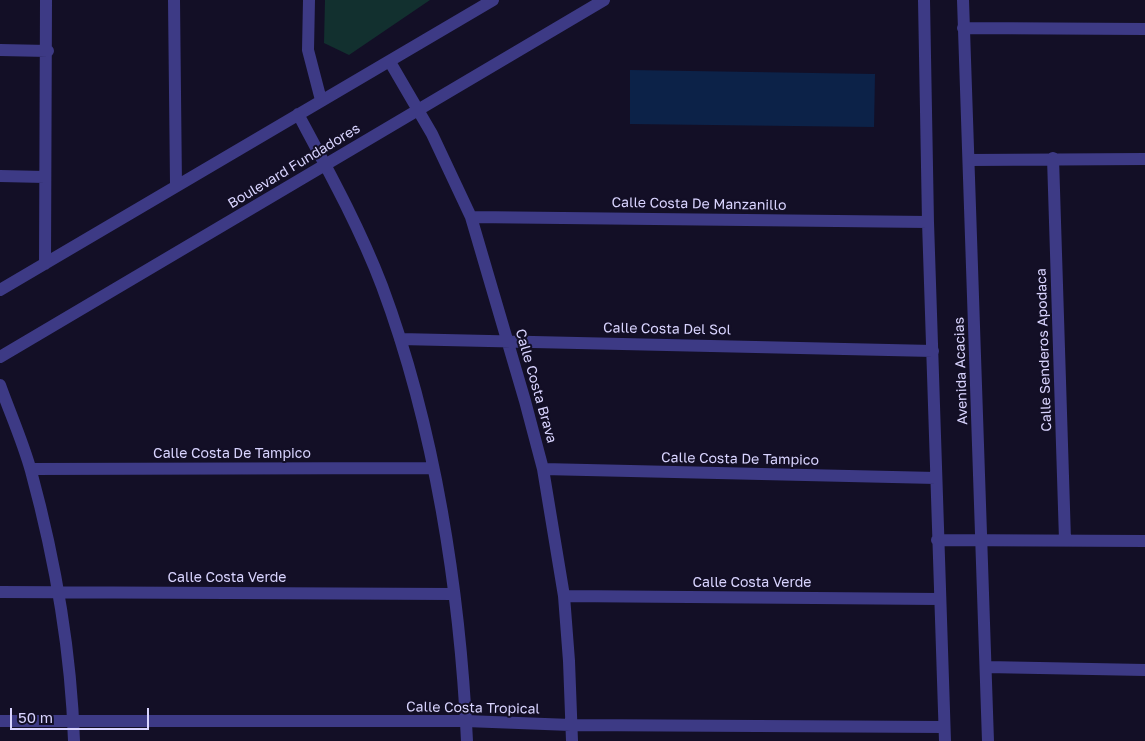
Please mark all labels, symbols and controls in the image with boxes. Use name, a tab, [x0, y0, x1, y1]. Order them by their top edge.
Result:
street label: Boulevard Fundadores	[225, 120, 363, 212]
street label: Calle Costa De Manzanillo	[611, 194, 787, 214]
street label: Calle Senderos Apodaca	[1033, 268, 1055, 432]
street label: Avenida Acacias	[951, 317, 971, 425]
street label: Calle Costa Del Sol	[603, 319, 731, 339]
street label: Calle Costa Brava	[512, 327, 560, 445]
street label: Calle Costa De Tampico	[153, 446, 311, 462]
street label: Calle Costa De Tampico	[661, 449, 819, 469]
street label: Calle Costa Verde	[168, 570, 286, 586]
street label: Calle Costa Verde	[693, 575, 811, 591]
scale bar	[12, 698, 151, 730]
street label: Calle Costa Tropical	[406, 698, 540, 718]
text: 50 m	[18, 708, 53, 726]

